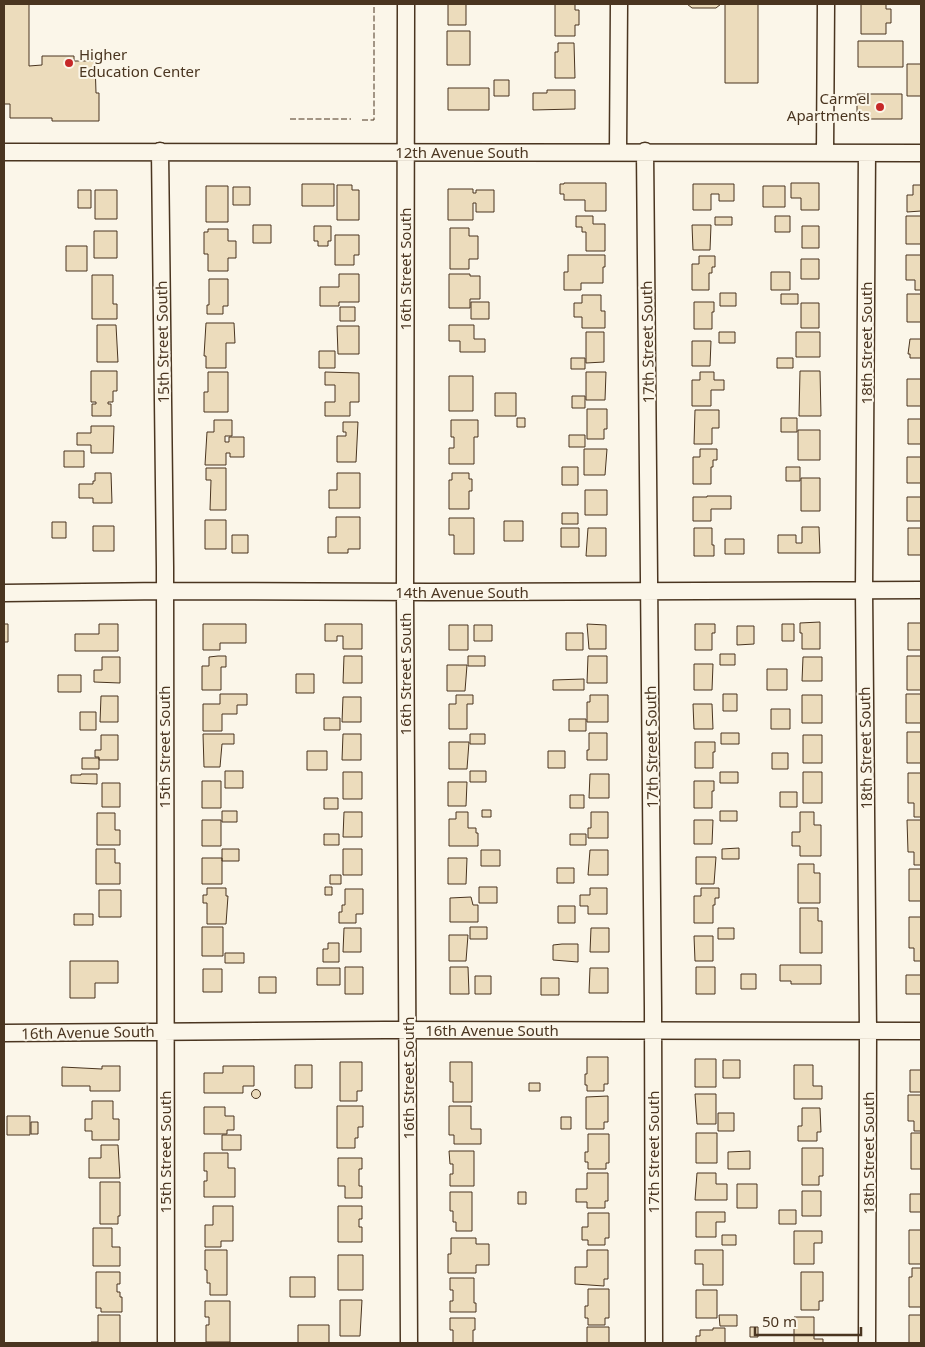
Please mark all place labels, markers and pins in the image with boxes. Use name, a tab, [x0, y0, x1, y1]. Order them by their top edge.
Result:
place label: Higher Education Center	[79, 44, 200, 81]
marker: Higher Education Center	[63, 57, 75, 69]
place label: Carmel Apartments	[787, 88, 870, 125]
marker: Carmel Apartments	[874, 101, 886, 113]

